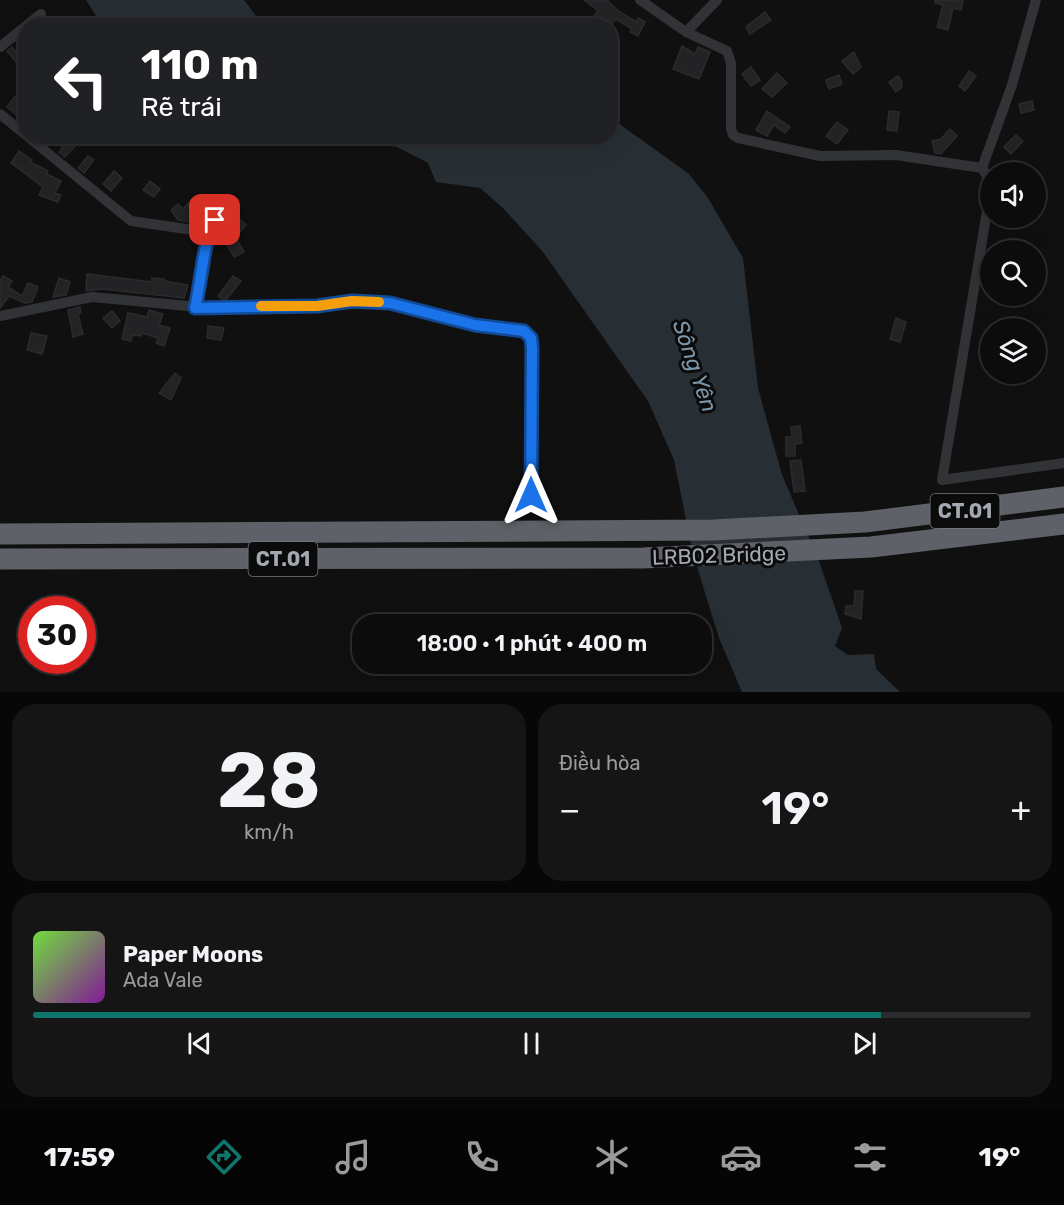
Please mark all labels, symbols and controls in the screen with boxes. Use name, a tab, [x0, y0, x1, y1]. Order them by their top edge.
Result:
text: 110 m	[141, 40, 259, 90]
icon: left	[42, 42, 120, 120]
text: Rẽ trái	[141, 91, 222, 123]
map controls	[980, 162, 1046, 384]
button: sound	[980, 162, 1046, 228]
pin	[189, 194, 240, 245]
icon: arrive	[198, 203, 231, 236]
button: search	[980, 240, 1046, 306]
water label: Sông Yên	[667, 317, 723, 415]
button: layers	[980, 318, 1046, 384]
position arrow	[499, 463, 563, 527]
road number: CT.01	[930, 494, 1000, 528]
street label: LRB02 Bridge	[651, 540, 787, 570]
road number: CT.01	[248, 542, 318, 576]
speed limit sign: 30	[18, 596, 96, 674]
text: 18:00 · 1 phút · 400 m	[417, 630, 647, 657]
text: 28	[217, 734, 321, 827]
text: Điều hòa	[559, 751, 641, 775]
text: 19°	[761, 782, 829, 835]
text: −	[559, 790, 580, 829]
text: +	[1010, 790, 1031, 829]
text: km/h	[244, 820, 294, 844]
text: Paper Moons	[123, 941, 263, 968]
text: Ada Vale	[123, 968, 203, 992]
icon: previous	[183, 1027, 216, 1060]
icon: pause	[515, 1027, 548, 1060]
icon: next	[848, 1027, 881, 1060]
icon: directions	[203, 1136, 245, 1178]
icon: music	[332, 1136, 374, 1178]
icon: phone	[461, 1136, 503, 1178]
icon: climate	[591, 1136, 633, 1178]
icon: car	[720, 1136, 762, 1178]
icon: filters	[849, 1136, 891, 1178]
text: 17:59	[44, 1141, 115, 1173]
text: 19°	[978, 1141, 1020, 1173]

